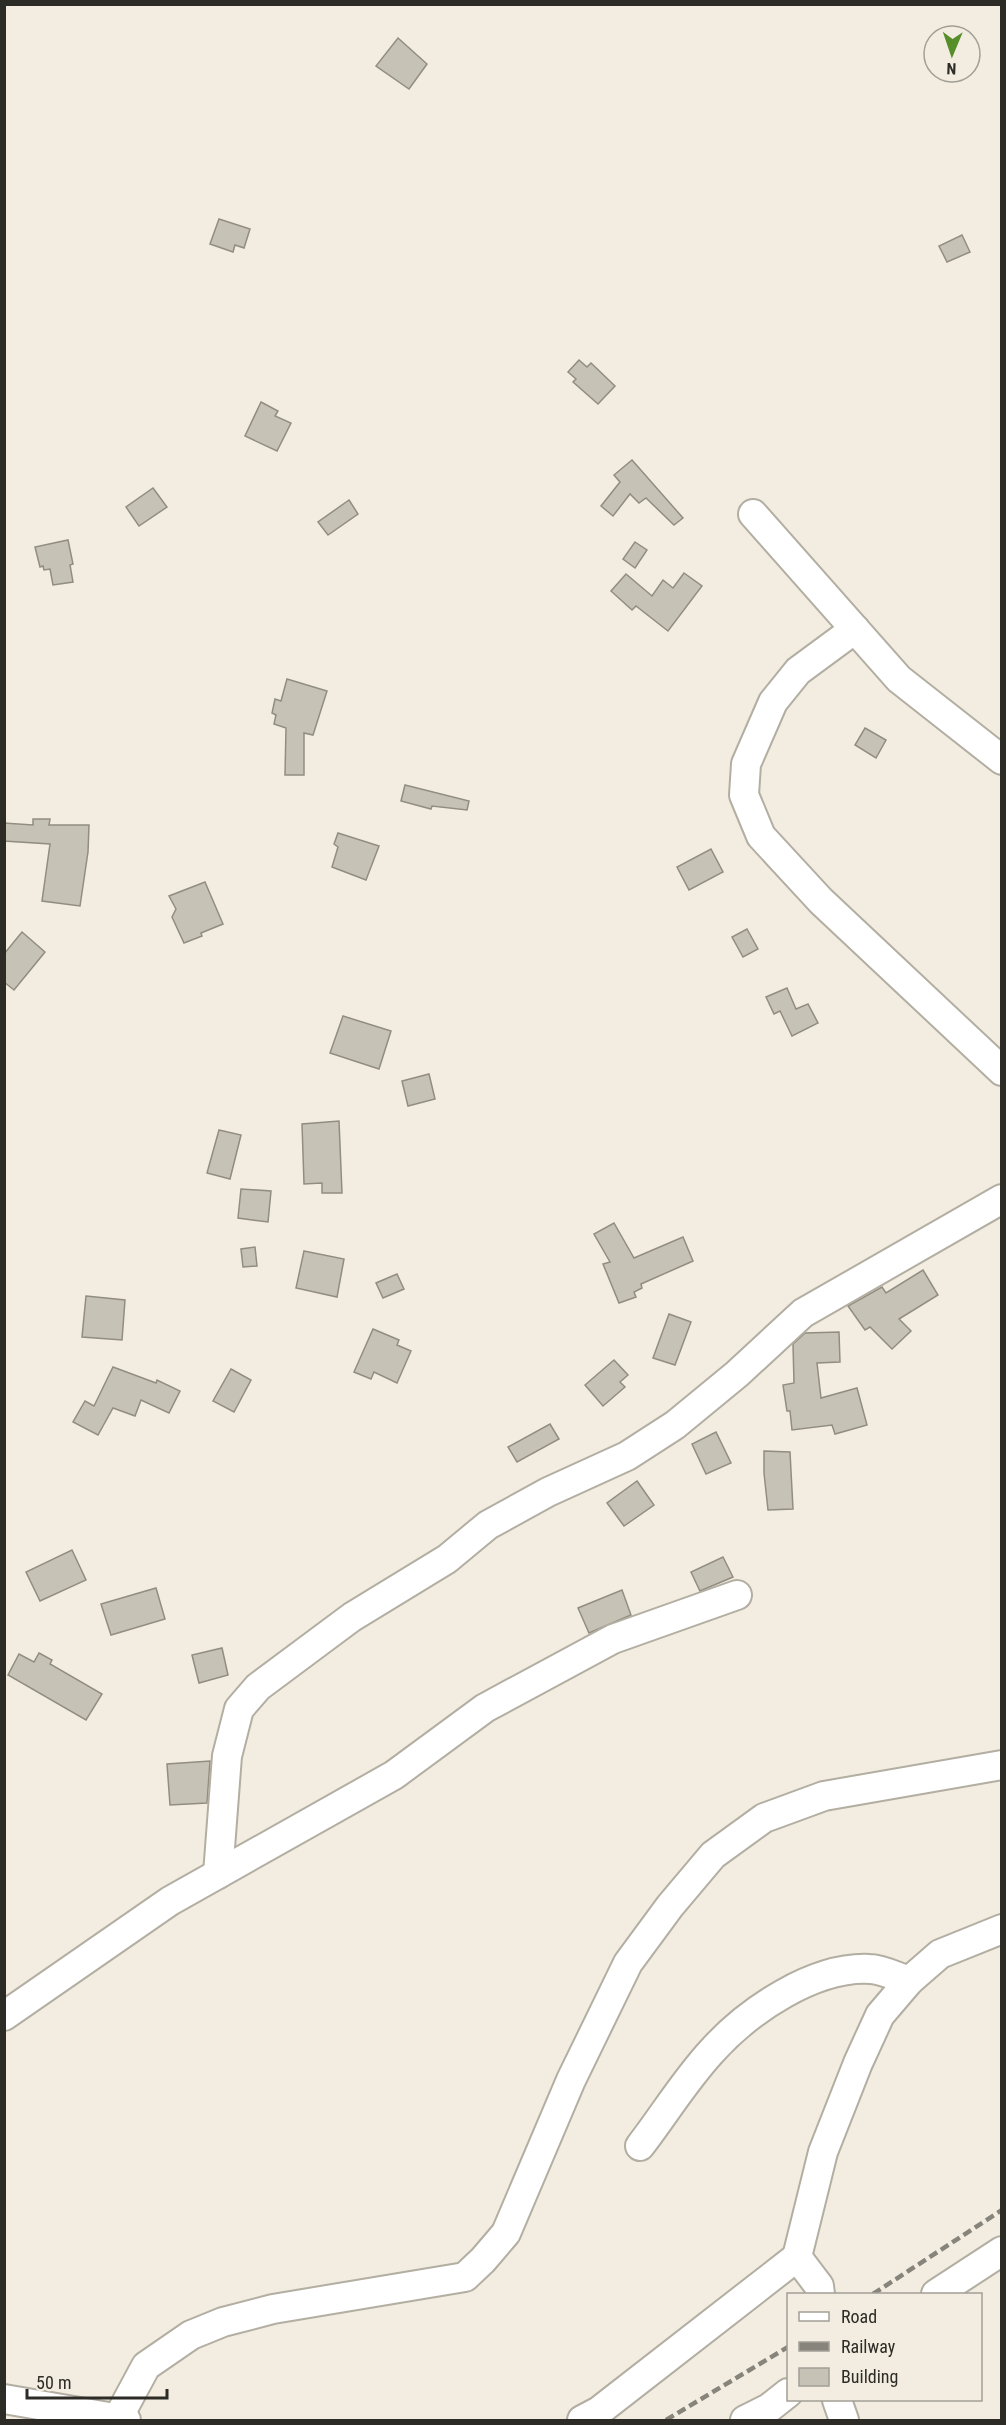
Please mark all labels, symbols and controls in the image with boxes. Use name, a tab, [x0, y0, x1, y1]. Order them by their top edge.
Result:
north arrow	[922, 24, 982, 84]
text: N	[946, 59, 957, 78]
legend	[787, 2293, 982, 2401]
text: Road	[841, 2306, 877, 2327]
text: Railway	[841, 2336, 896, 2357]
scale bar	[27, 2362, 166, 2400]
text: Building	[841, 2366, 898, 2387]
text: 50 m	[36, 2372, 71, 2393]

